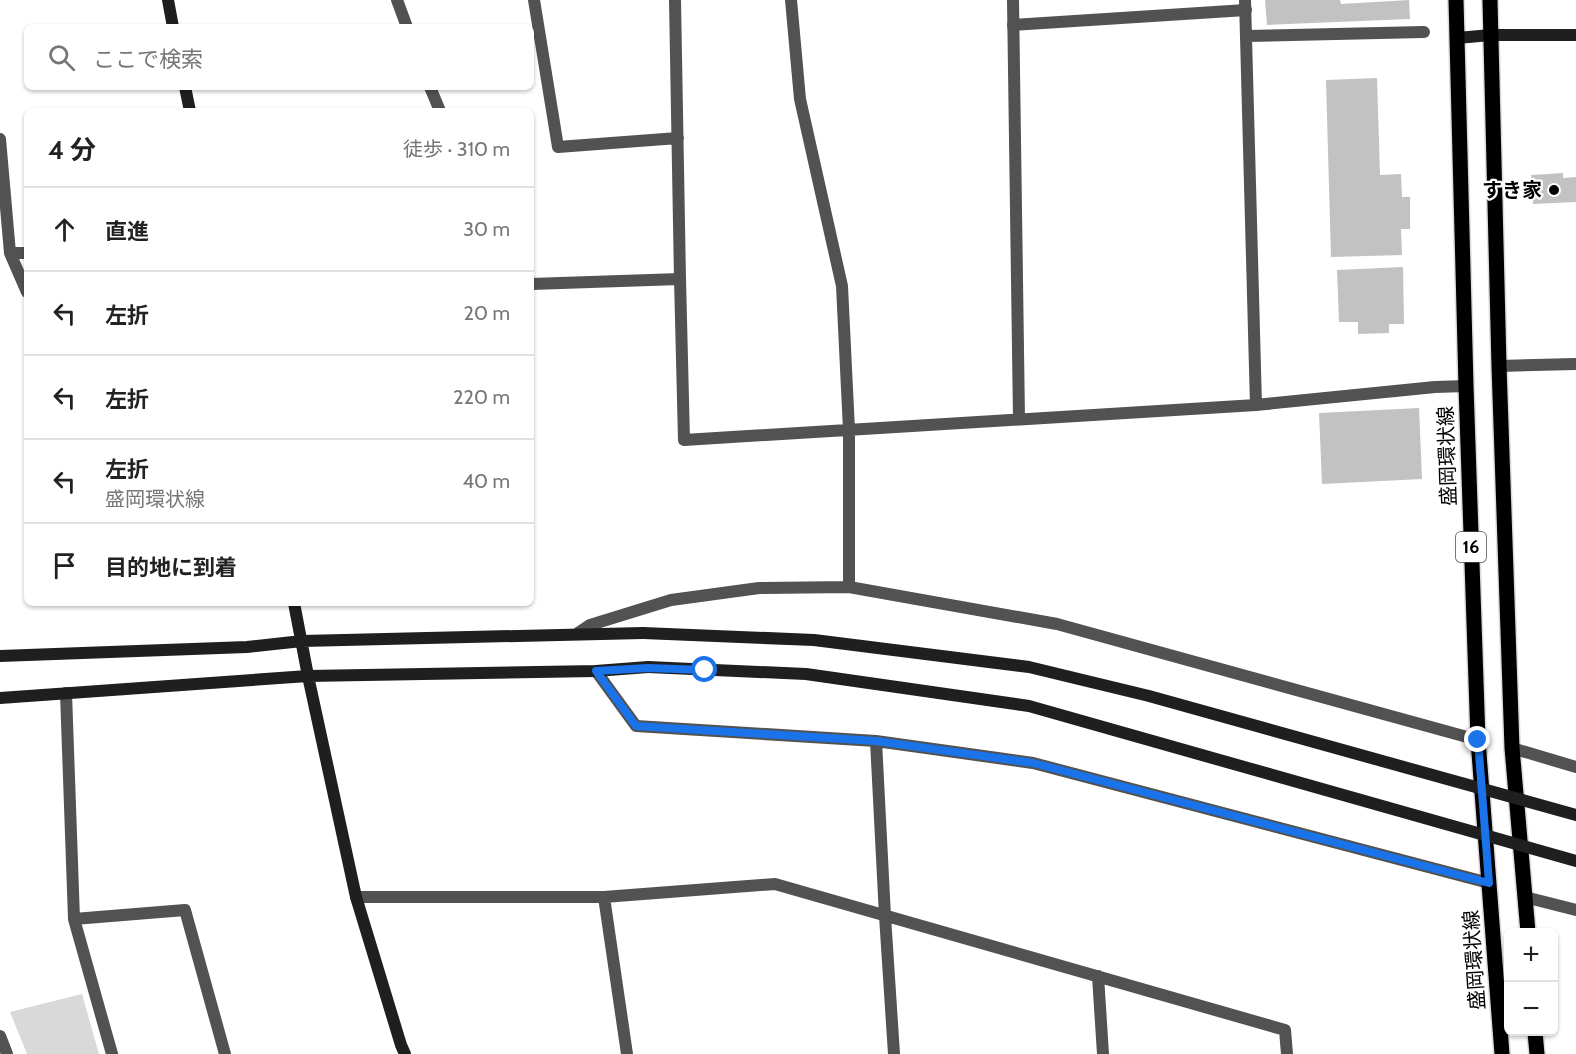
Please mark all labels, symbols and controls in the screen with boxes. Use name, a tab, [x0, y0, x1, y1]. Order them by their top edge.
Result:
search box	[24, 24, 534, 90]
icon: search	[45, 41, 78, 74]
text: ここで検索	[93, 46, 203, 73]
text: 4 分	[48, 134, 96, 166]
text: 徒歩 · 310 m	[403, 137, 510, 161]
place label: すき家	[1482, 178, 1542, 202]
marker: すき家	[1547, 183, 1561, 197]
icon: ahead	[48, 213, 81, 246]
text: 30 m	[463, 217, 510, 241]
text: 直進	[105, 218, 149, 245]
icon: left	[48, 297, 81, 330]
text: 20 m	[464, 301, 510, 325]
text: 左折	[105, 302, 149, 329]
icon: left	[48, 381, 81, 414]
text: 220 m	[453, 385, 510, 409]
text: 左折	[105, 386, 149, 413]
street label: 盛岡環状線	[1433, 406, 1461, 506]
text: 左折	[105, 456, 149, 483]
icon: left	[48, 465, 81, 498]
text: 40 m	[462, 469, 510, 493]
text: 盛岡環状線	[105, 487, 205, 511]
road number: 16	[1456, 532, 1486, 562]
icon: arrive	[48, 549, 81, 582]
text: 目的地に到着	[105, 554, 237, 581]
route start	[691, 656, 717, 682]
route end	[1464, 726, 1490, 752]
street label: 盛岡環状線	[1459, 909, 1489, 1011]
map controls	[1504, 928, 1558, 1036]
button: +	[1504, 928, 1558, 982]
button: −	[1504, 982, 1558, 1036]

